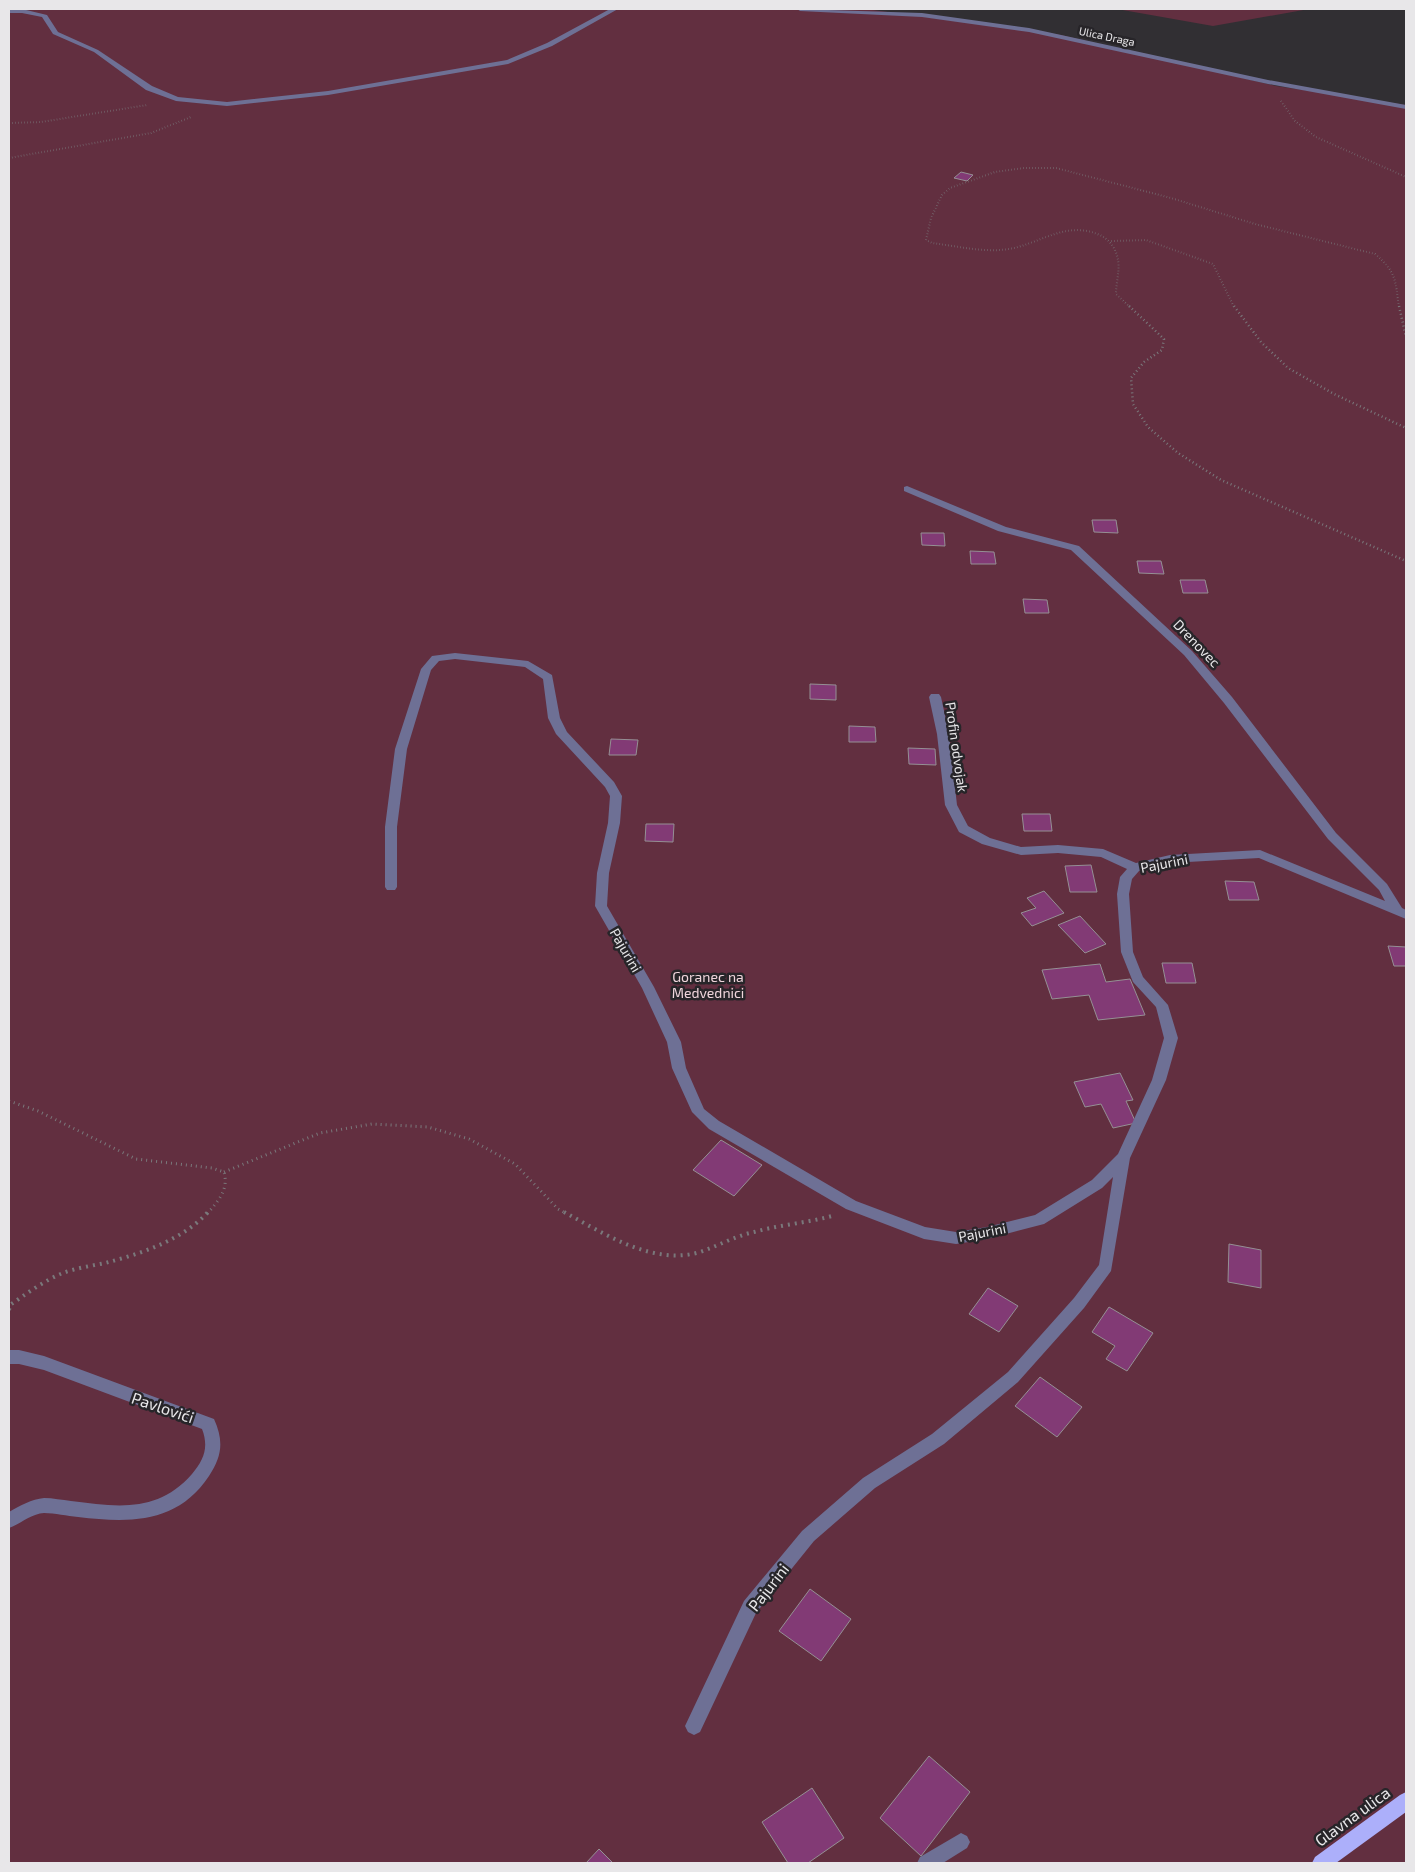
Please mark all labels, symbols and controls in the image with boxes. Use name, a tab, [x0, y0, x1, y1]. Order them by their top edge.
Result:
street label: Ulica Draga	[1078, 24, 1136, 48]
street label: Drenovec	[1170, 616, 1224, 671]
street label: Profin odvojak	[942, 701, 972, 793]
street label: Pajurini	[1139, 850, 1189, 876]
street label: Pajurini	[607, 925, 645, 975]
park label: Goranec na Medvednici	[672, 968, 744, 1001]
street label: Pajurini	[957, 1219, 1007, 1245]
street label: Pavlovići	[129, 1387, 197, 1427]
street label: Pajurini	[744, 1560, 793, 1615]
street label: Glavna ulica	[1311, 1782, 1393, 1850]

